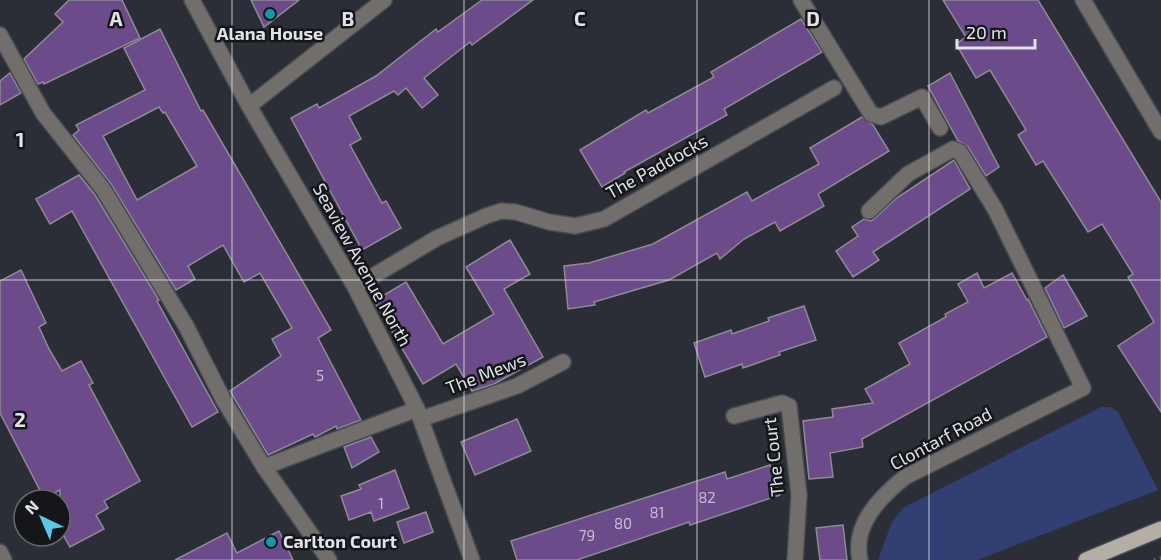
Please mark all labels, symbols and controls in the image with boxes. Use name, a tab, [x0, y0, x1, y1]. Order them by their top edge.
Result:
text: A	[109, 6, 123, 30]
text: B	[342, 6, 354, 30]
text: C	[574, 6, 586, 30]
text: D	[806, 6, 820, 30]
marker: Alana House	[263, 7, 277, 21]
scale bar	[957, 12, 1035, 50]
text: 20 m	[966, 21, 1007, 43]
place label: Alana House	[217, 22, 323, 44]
text: 1	[16, 127, 24, 151]
street label: The Paddocks	[602, 129, 711, 203]
street label: Seaview Avenue North	[309, 179, 417, 350]
street label: The Mews	[442, 348, 529, 398]
house number: 5	[316, 366, 324, 384]
street label: Clontarf Road	[886, 402, 995, 474]
text: 2	[14, 407, 26, 431]
street label: The Court	[758, 416, 788, 498]
north arrow	[12, 488, 72, 548]
house number: 82	[698, 488, 716, 506]
house number: 1	[378, 494, 384, 512]
text: N	[20, 496, 42, 518]
house number: 81	[649, 503, 665, 521]
house number: 80	[614, 514, 632, 532]
house number: 79	[579, 526, 595, 544]
place label: Carlton Court	[283, 530, 397, 552]
marker: Carlton Court	[264, 535, 278, 549]

